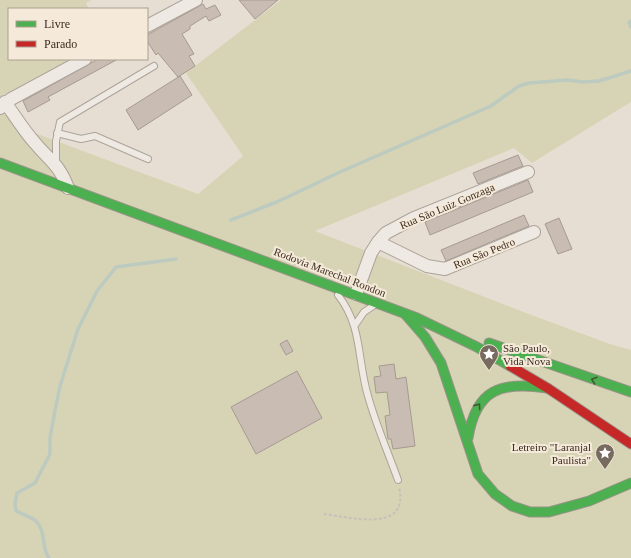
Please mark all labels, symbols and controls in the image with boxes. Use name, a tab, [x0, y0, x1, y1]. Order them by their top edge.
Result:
legend	[8, 8, 148, 60]
text: Livre	[44, 17, 70, 31]
text: Parado	[44, 37, 77, 51]
street label: Rua São Luiz Gonzaga	[398, 181, 496, 231]
street label: Rua São Pedro	[451, 235, 517, 271]
street label: Rodovia Marechal Rondon	[272, 245, 388, 299]
place label: São Paulo, Vida Nova	[503, 342, 550, 367]
place icon: São Paulo, Vida Nova	[478, 343, 500, 371]
one-way arrow	[591, 376, 598, 385]
one-way arrow	[473, 403, 481, 410]
place label: Letreiro "Laranjal Paulista"	[512, 441, 591, 466]
place icon: Letreiro "Laranjal Paulista"	[594, 442, 616, 470]

